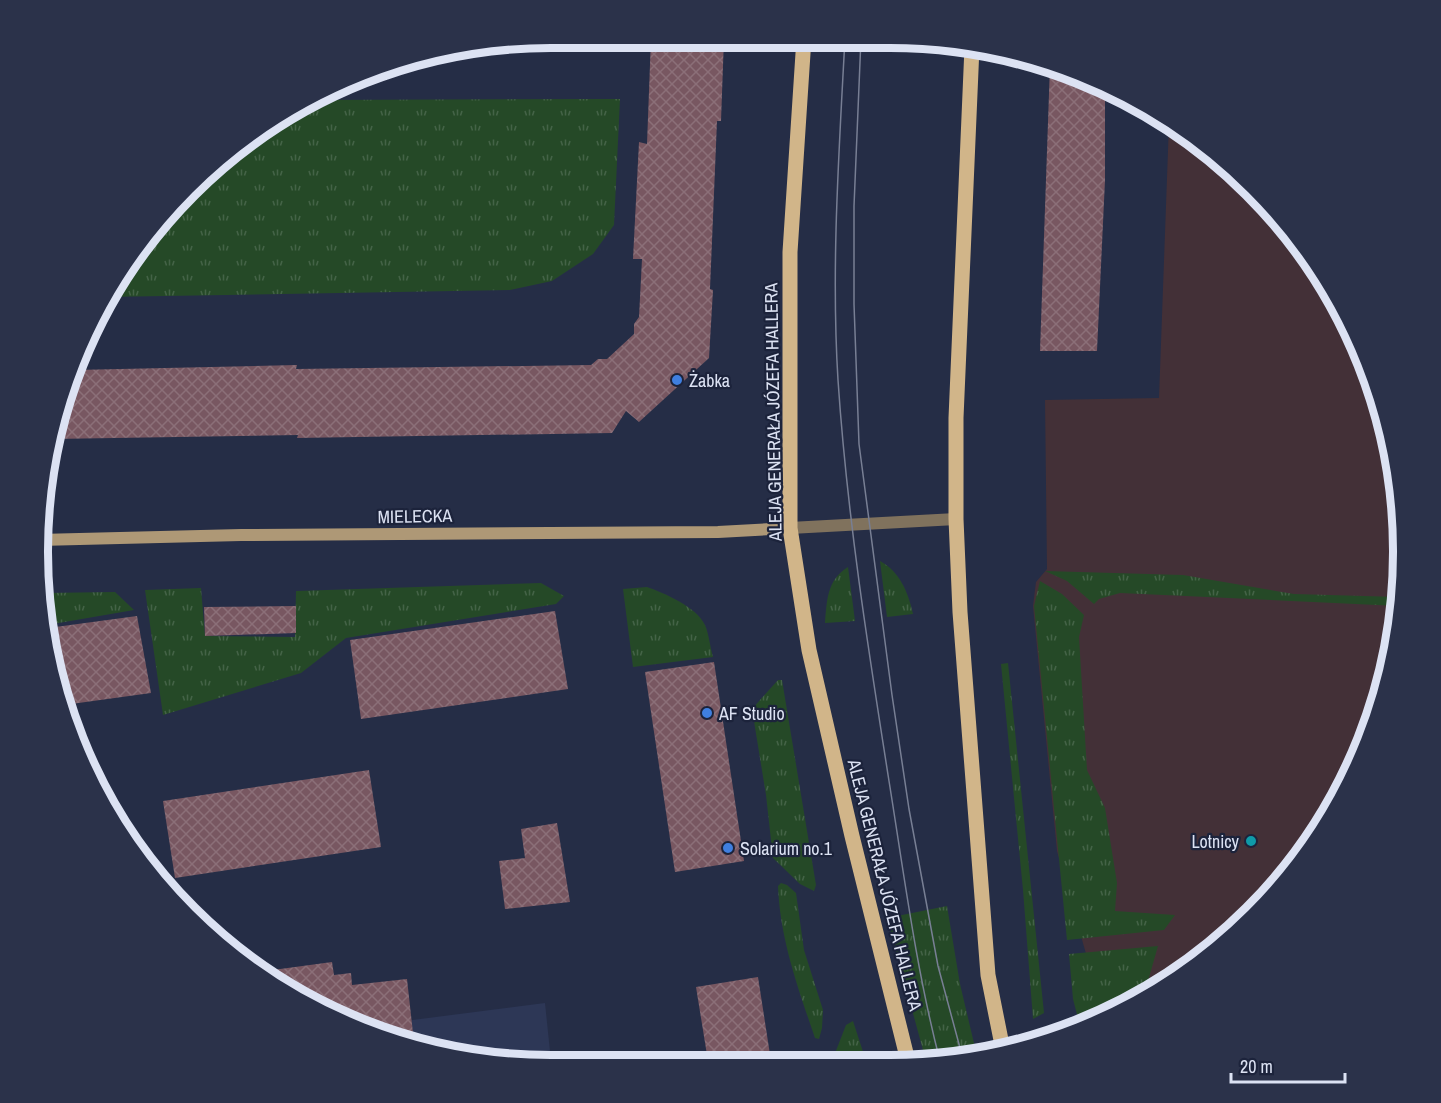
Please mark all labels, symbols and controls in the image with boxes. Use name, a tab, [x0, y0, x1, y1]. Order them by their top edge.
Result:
street label: ALEJA GENERAŁA JÓZEFA HALLERA	[758, 282, 788, 542]
place label: Żabka	[689, 368, 730, 393]
marker: Żabka	[670, 373, 684, 387]
street label: MIELECKA	[377, 503, 453, 529]
place label: AF Studio	[718, 701, 785, 726]
marker: AF Studio	[700, 706, 714, 720]
street label: ALEJA GENERAŁA JÓZEFA HALLERA	[841, 756, 928, 1014]
place label: Lotnicy	[1191, 829, 1240, 854]
marker: Lotnicy	[1244, 834, 1258, 848]
place label: Solarium no.1	[740, 836, 833, 861]
marker: Solarium no.1	[721, 841, 735, 855]
scale bar	[1231, 1046, 1345, 1084]
text: 20 m	[1240, 1054, 1273, 1079]

